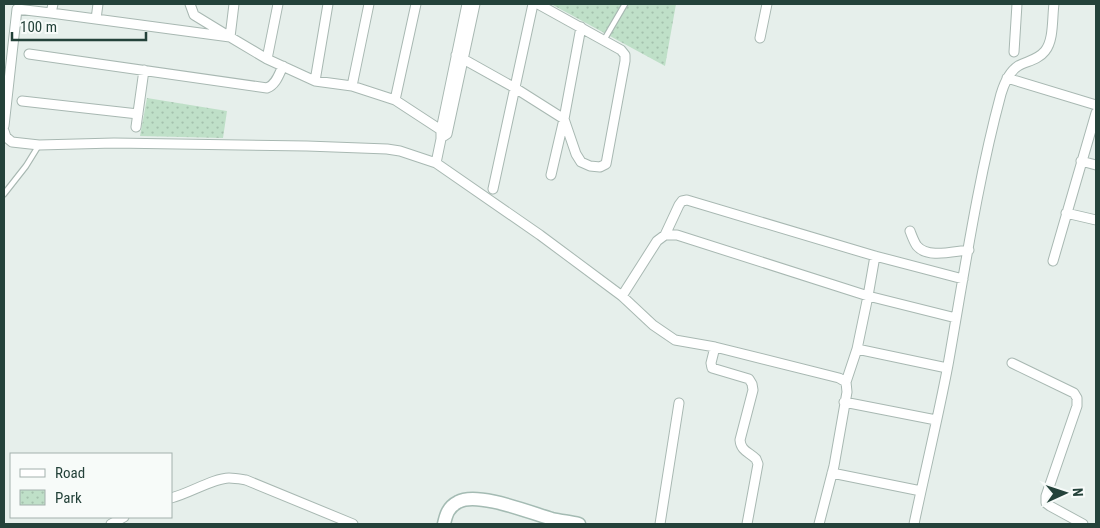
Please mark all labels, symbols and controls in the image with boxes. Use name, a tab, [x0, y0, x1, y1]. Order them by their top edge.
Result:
scale bar	[12, 10, 146, 42]
text: 100 m	[20, 18, 57, 36]
legend	[10, 453, 172, 518]
text: Road	[55, 464, 85, 482]
north arrow	[1040, 468, 1090, 518]
text: N	[1070, 488, 1086, 497]
text: Park	[55, 489, 82, 507]

